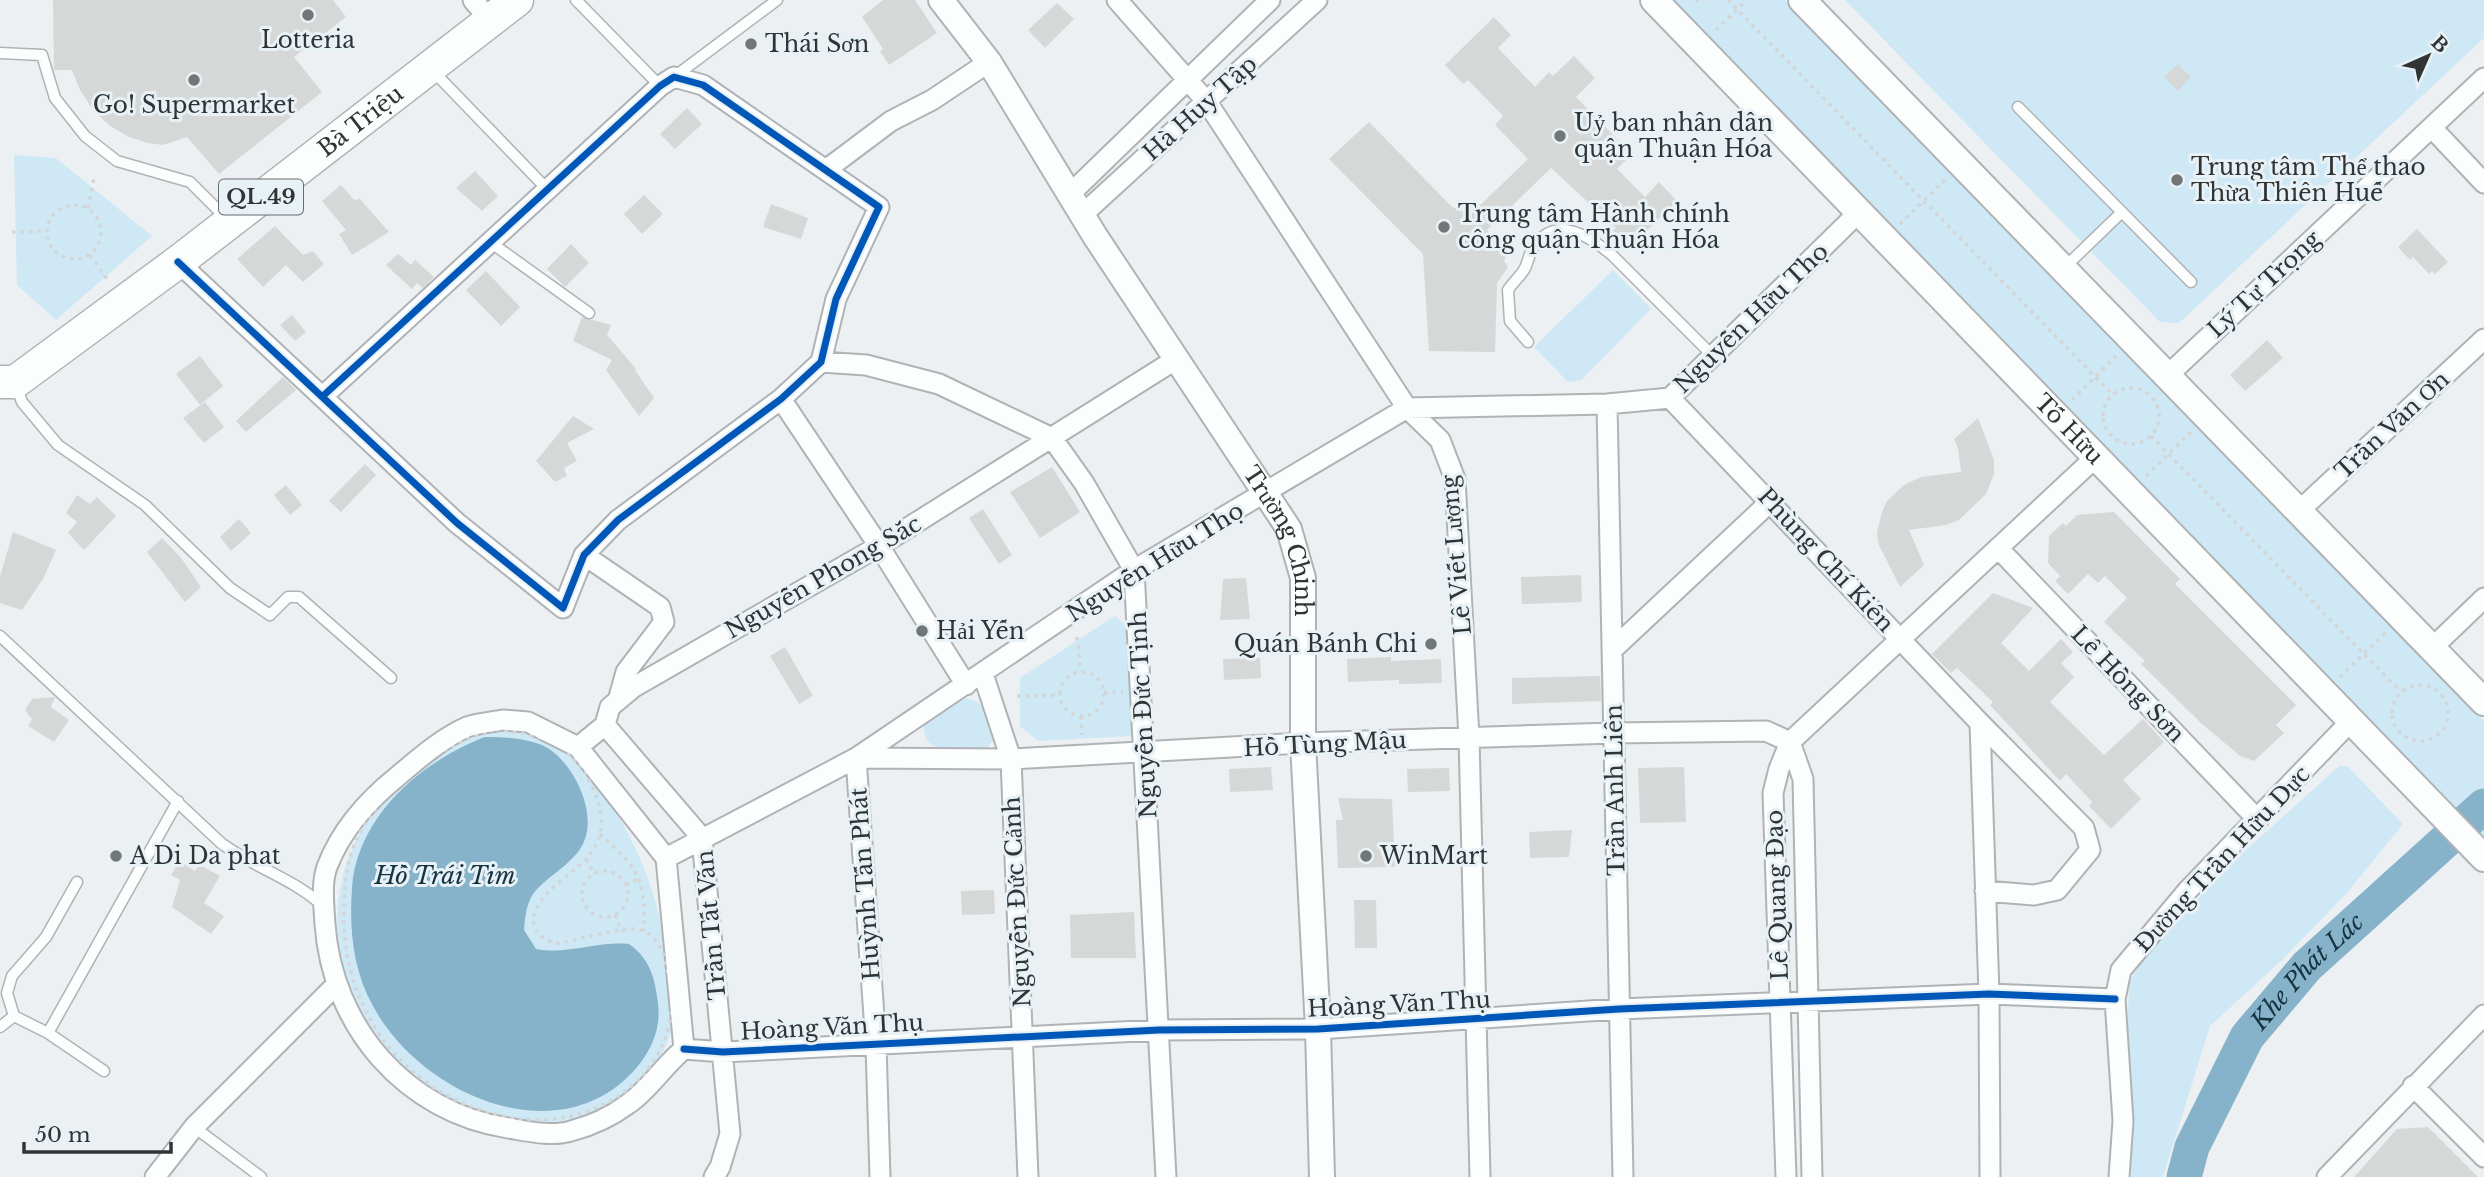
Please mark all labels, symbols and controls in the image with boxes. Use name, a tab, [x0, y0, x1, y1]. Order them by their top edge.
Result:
marker: Lotteria	[300, 7, 316, 23]
north arrow	[2393, 21, 2463, 91]
place label: Lotteria	[261, 26, 355, 54]
place label: Thái Sơn	[765, 30, 869, 58]
text: B	[2426, 31, 2453, 58]
marker: Thái Sơn	[743, 36, 759, 52]
street label: Hà Huy Tập	[1137, 50, 1263, 166]
marker: Go! Supermarket	[186, 72, 202, 88]
street label: Bà Triệu	[312, 79, 409, 163]
place label: Go! Supermarket	[93, 91, 295, 119]
place label: Uỷ ban nhân dân quận Thuận Hóa	[1574, 109, 1773, 163]
marker: Uỷ ban nhân dân quận Thuận Hóa	[1552, 128, 1568, 144]
place label: Trung tâm Thể thao Thừa Thiên Huế	[2191, 153, 2426, 207]
marker: Trung tâm Thể thao Thừa Thiên Huế	[2169, 172, 2185, 188]
road number: QL.49	[219, 180, 303, 214]
place label: Trung tâm Hành chính công quận Thuận Hóa	[1458, 200, 1730, 254]
marker: Trung tâm Hành chính công quận Thuận Hóa	[1436, 219, 1452, 235]
street label: Lý Tự Trọng	[2202, 225, 2326, 343]
street label: Nguyễn Hữu Thọ	[1668, 237, 1834, 399]
street label: Trần Văn Ơn	[2329, 365, 2455, 485]
street label: Tố Hữu	[2029, 388, 2109, 470]
street label: Trường Chinh	[1237, 461, 1317, 617]
street label: Lê Viết Lượng	[1435, 474, 1477, 636]
street label: Phùng Chí Kiên	[1752, 482, 1900, 638]
street label: Nguyễn Hữu Thọ	[1061, 496, 1249, 628]
street label: Nguyễn Phong Sắc	[720, 509, 926, 645]
street label: Nguyễn Đức Tịnh	[1124, 611, 1162, 819]
place label: Hải Yến	[936, 617, 1025, 645]
street label: Lê Hồng Sơn	[2065, 620, 2191, 748]
marker: Hải Yến	[914, 623, 930, 639]
place label: Quán Bánh Chi	[1234, 630, 1417, 658]
marker: Quán Bánh Chi	[1423, 636, 1439, 652]
street label: Trần Anh Liên	[1600, 704, 1630, 876]
street label: Hồ Tùng Mậu	[1243, 726, 1407, 762]
street label: Đường Trần Hữu Dực	[2129, 760, 2315, 958]
street label: Huỳnh Tấn Phát	[844, 786, 886, 981]
street label: Nguyễn Đức Cảnh	[997, 796, 1037, 1008]
street label: Lê Quang Đạo	[1760, 809, 1794, 981]
place label: A Di Da phat	[129, 842, 281, 870]
place label: WinMart	[1379, 842, 1488, 870]
marker: A Di Da phat	[108, 848, 124, 864]
marker: WinMart	[1358, 848, 1374, 864]
street label: Trần Tất Văn	[690, 849, 731, 1001]
water label: Hồ Trái Tim	[373, 861, 516, 890]
water label: Khe Phát Lác	[2244, 907, 2370, 1036]
street label: Hoàng Văn Thụ	[1307, 985, 1491, 1023]
street label: Hoàng Văn Thụ	[740, 1008, 924, 1046]
scale bar	[24, 1110, 172, 1154]
text: 50 m	[35, 1122, 91, 1148]

